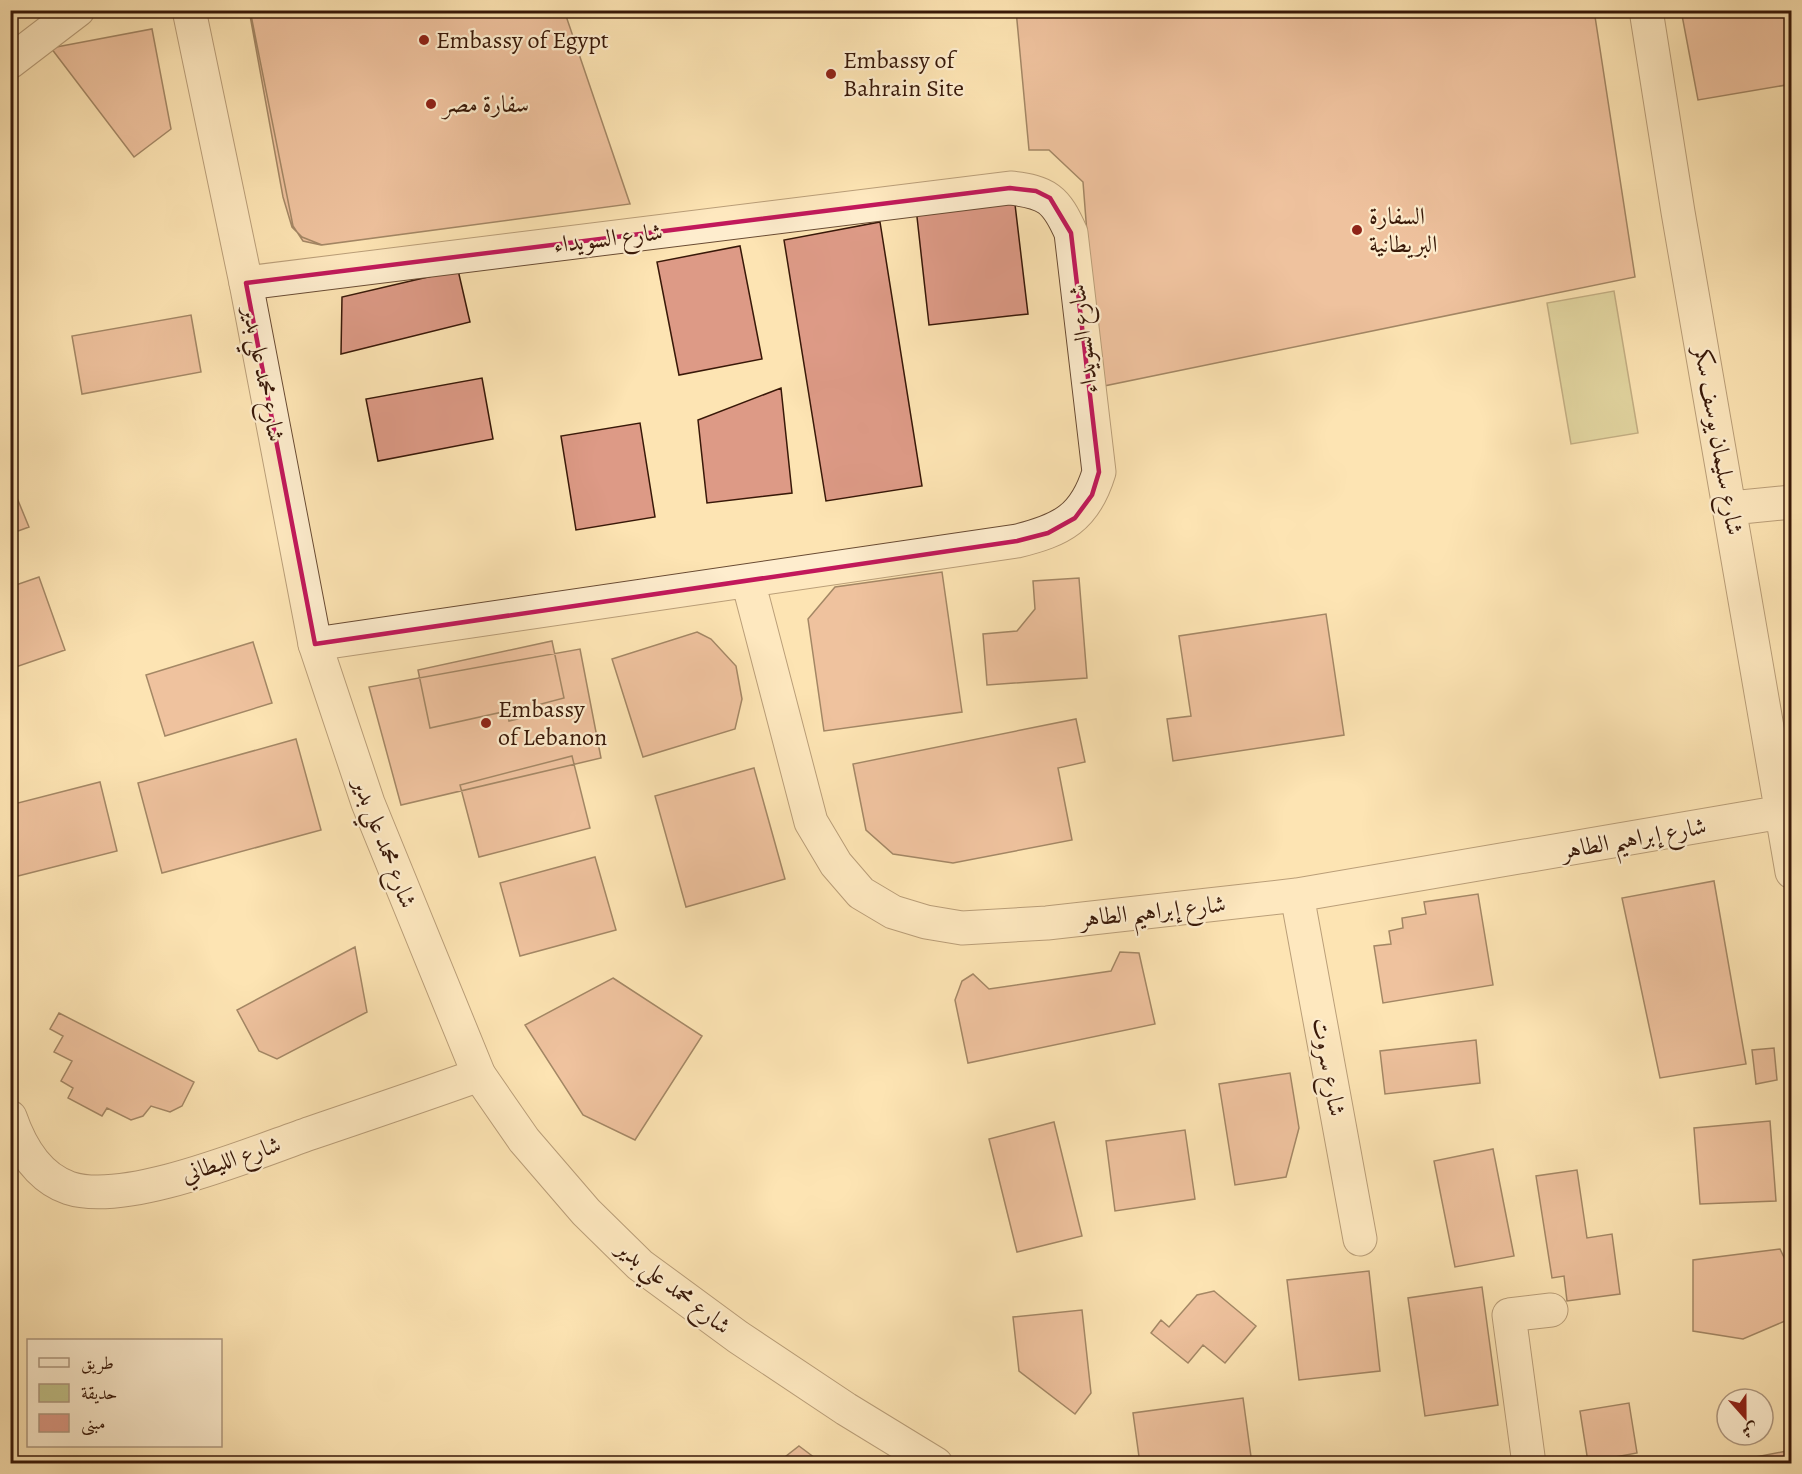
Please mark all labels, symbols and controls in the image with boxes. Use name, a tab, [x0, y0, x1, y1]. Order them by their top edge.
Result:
place label: Embassy of Egypt	[436, 24, 609, 56]
marker: Embassy of Egypt	[417, 33, 431, 47]
place label: Embassy of Bahrain Site	[843, 44, 964, 104]
marker: Embassy of Bahrain Site	[824, 67, 838, 81]
place label: سفارة مصر	[440, 88, 529, 120]
marker: سفارة مصر	[424, 97, 438, 111]
place label: السفارة البريطانية	[1369, 200, 1438, 260]
street label: شارع السويداء	[552, 215, 665, 265]
marker: السفارة البريطانية	[1350, 223, 1364, 237]
street label: شارع السويداء	[1060, 282, 1110, 395]
street label: شارع محمد علي بدير	[228, 301, 293, 446]
street label: شارع سليمان يوسف سكر	[1682, 341, 1751, 538]
place label: Embassy of Lebanon	[498, 693, 607, 753]
marker: Embassy of Lebanon	[479, 716, 493, 730]
street label: شارع محمد علي بدير	[338, 770, 424, 915]
street label: شارع إبراهيم الطاهر	[1556, 810, 1710, 875]
street label: شارع إبراهيم الطاهر	[1076, 887, 1228, 943]
street label: شارع سروت	[1301, 1015, 1353, 1120]
street label: شارع الليطاني	[177, 1128, 286, 1194]
street label: شارع محمد علي بدير	[603, 1230, 738, 1347]
legend	[27, 1339, 222, 1447]
text: طريق	[81, 1351, 114, 1375]
text: حديقة	[81, 1381, 117, 1405]
north arrow	[1715, 1387, 1775, 1447]
text: مبنى	[81, 1411, 106, 1436]
text: ش	[1739, 1417, 1761, 1443]

